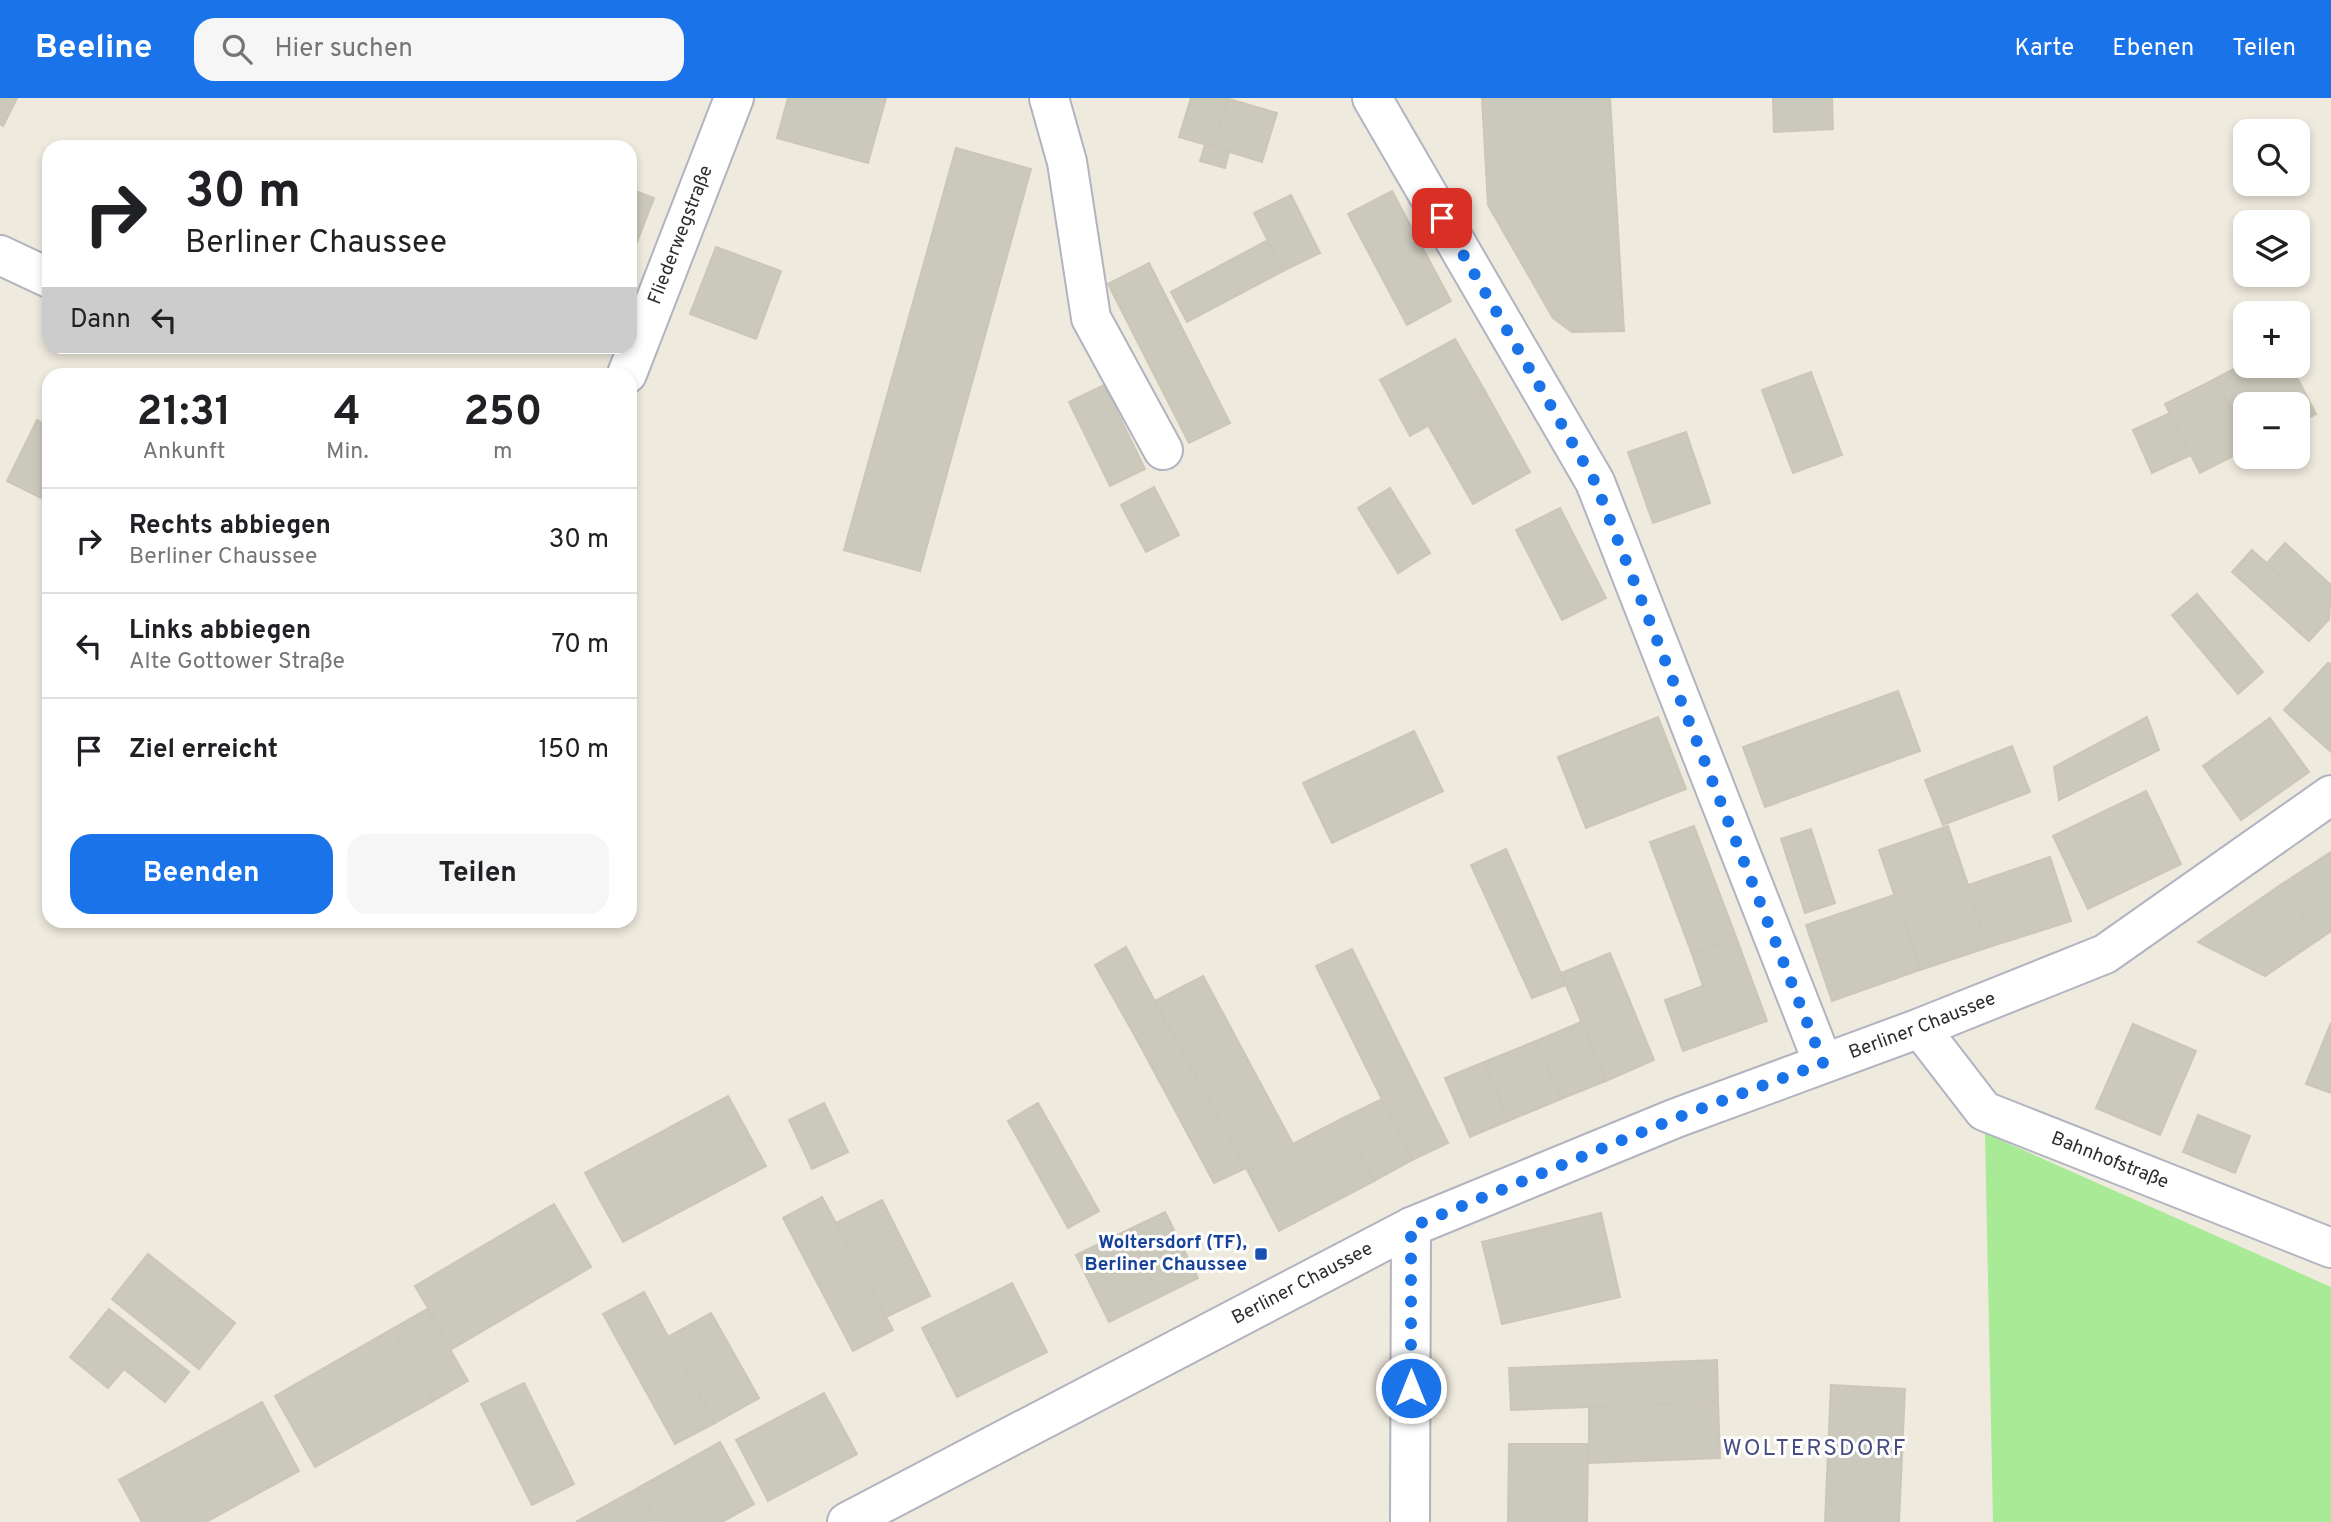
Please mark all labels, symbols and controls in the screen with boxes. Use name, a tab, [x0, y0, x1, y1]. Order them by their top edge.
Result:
search box	[194, 18, 684, 81]
text: Beeline	[35, 28, 152, 70]
icon: search	[218, 30, 256, 68]
text: Hier suchen	[274, 33, 413, 66]
text: Karte	[2014, 34, 2074, 64]
text: Ebenen	[2112, 34, 2194, 64]
text: Teilen	[2232, 34, 2296, 64]
map controls	[2233, 119, 2310, 469]
button: search	[2233, 119, 2310, 196]
street label: Fliederwegstraße	[643, 162, 719, 308]
text: 30 m	[185, 163, 301, 225]
icon: right	[70, 168, 161, 259]
pin	[1412, 188, 1472, 248]
icon: arrive	[1423, 199, 1461, 237]
button: layers	[2233, 210, 2310, 287]
text: Berliner Chaussee	[185, 224, 447, 264]
icon: left	[145, 301, 183, 339]
button: +	[2233, 301, 2310, 378]
text: Dann	[70, 304, 131, 337]
text: 21:31	[137, 387, 231, 440]
text: 4	[334, 387, 361, 440]
text: 250	[463, 387, 542, 440]
button: −	[2233, 392, 2310, 469]
text: Ankunft	[143, 438, 226, 467]
text: Min.	[326, 438, 369, 467]
text: m	[493, 438, 513, 467]
text: Rechts abbiegen	[129, 510, 331, 543]
icon: right	[70, 522, 108, 560]
text: 30 m	[549, 524, 609, 557]
text: Berliner Chaussee	[129, 543, 317, 572]
text: Links abbiegen	[129, 615, 311, 648]
icon: left	[70, 627, 108, 665]
text: 70 m	[551, 629, 609, 662]
text: Alte Gottower Straße	[129, 648, 345, 677]
icon: arrive	[70, 732, 108, 770]
text: Ziel erreicht	[129, 734, 278, 767]
text: 150 m	[538, 734, 609, 767]
button: Beenden	[70, 834, 333, 914]
button: Teilen	[347, 834, 609, 914]
street label: Berliner Chaussee	[1846, 987, 1999, 1065]
street label: Bahnhofstraße	[2047, 1127, 2172, 1195]
place label: Woltersdorf (TF), Berliner Chaussee	[1084, 1231, 1247, 1277]
street label: Berliner Chaussee	[1228, 1237, 1377, 1330]
marker: Woltersdorf (TF), Berliner Chaussee	[1253, 1246, 1269, 1262]
position arrow	[1374, 1351, 1448, 1425]
district label: WOLTERSDORF	[1722, 1435, 1908, 1464]

